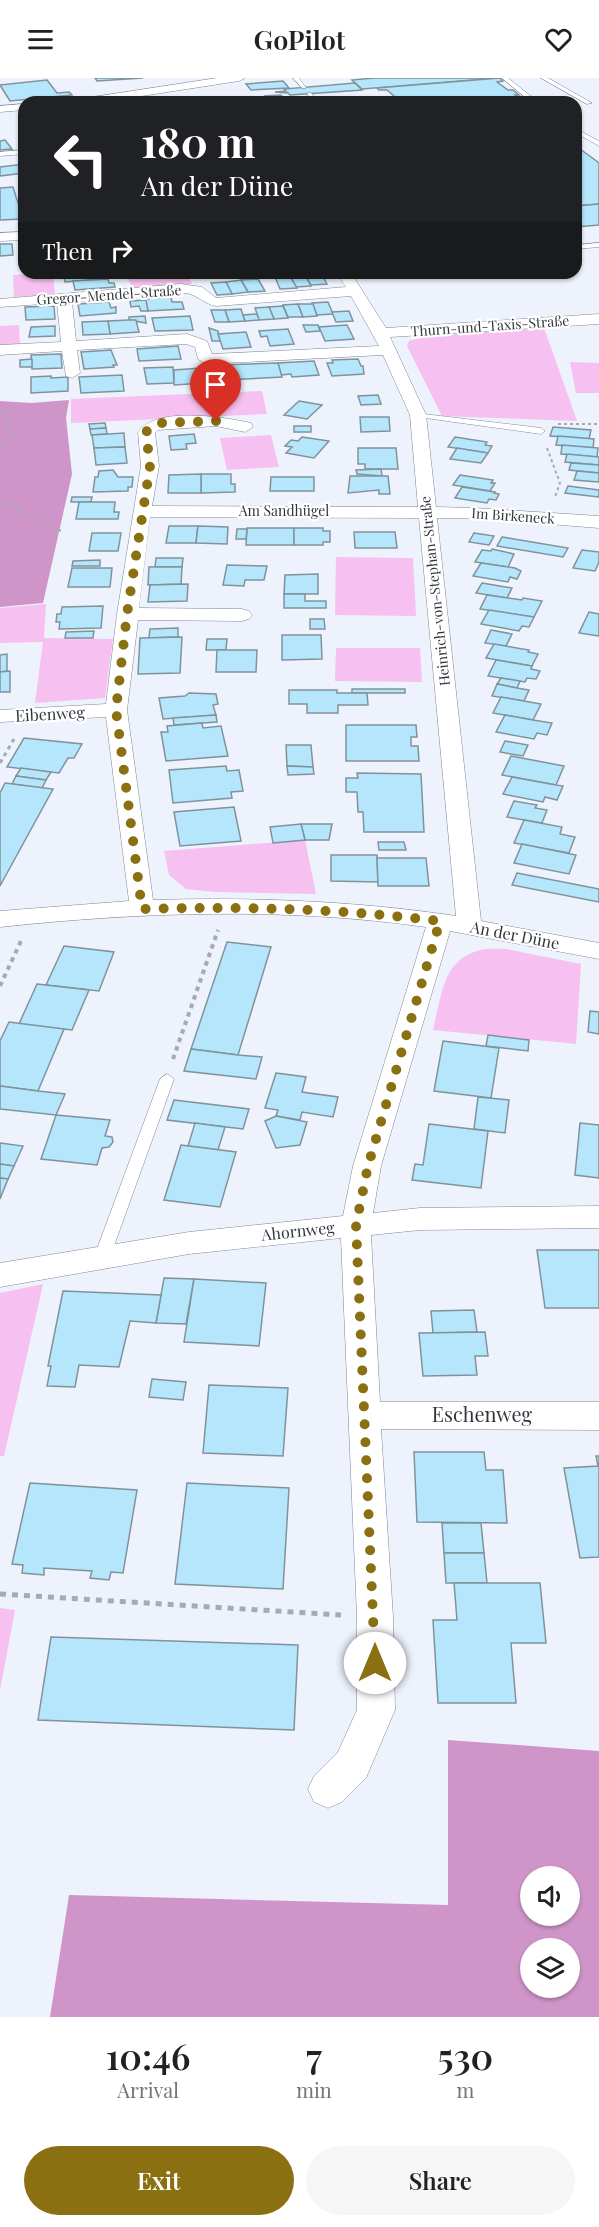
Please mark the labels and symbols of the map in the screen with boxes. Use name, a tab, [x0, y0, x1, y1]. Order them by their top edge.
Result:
street label: Gregor-Mendel-Straße	[36, 280, 182, 309]
street label: Thurn-und-Taxis-Straße	[410, 310, 570, 341]
pin	[190, 359, 241, 421]
street label: Heinrich-von-Stephan-Straße	[415, 495, 454, 687]
street label: Am Sandhügel	[238, 501, 329, 520]
street label: Im Birkeneck	[471, 503, 556, 528]
street label: Eibenweg	[15, 701, 86, 726]
street label: An der Düne	[468, 915, 561, 953]
street label: Ahornweg	[259, 1216, 336, 1245]
street label: Eschenweg	[432, 1400, 533, 1427]
position arrow	[343, 1631, 407, 1695]

